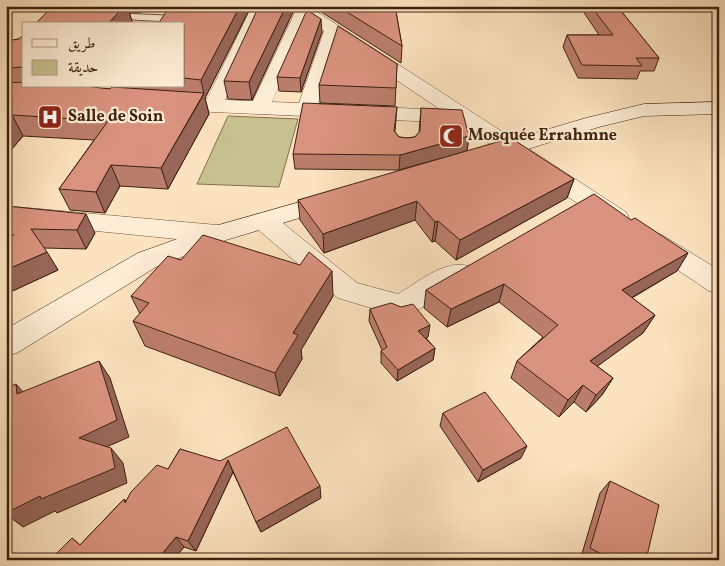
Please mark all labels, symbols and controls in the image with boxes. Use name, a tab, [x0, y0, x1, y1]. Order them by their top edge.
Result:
legend	[22, 22, 185, 88]
text: طريق	[68, 34, 95, 55]
text: حديقة	[68, 58, 98, 79]
hospital icon: Salle de Soin	[37, 104, 63, 130]
place label: Salle de Soin	[68, 106, 164, 128]
mosque icon: Mosquée Errahmne	[438, 123, 464, 149]
place label: Mosquée Errahmne	[468, 125, 617, 147]

